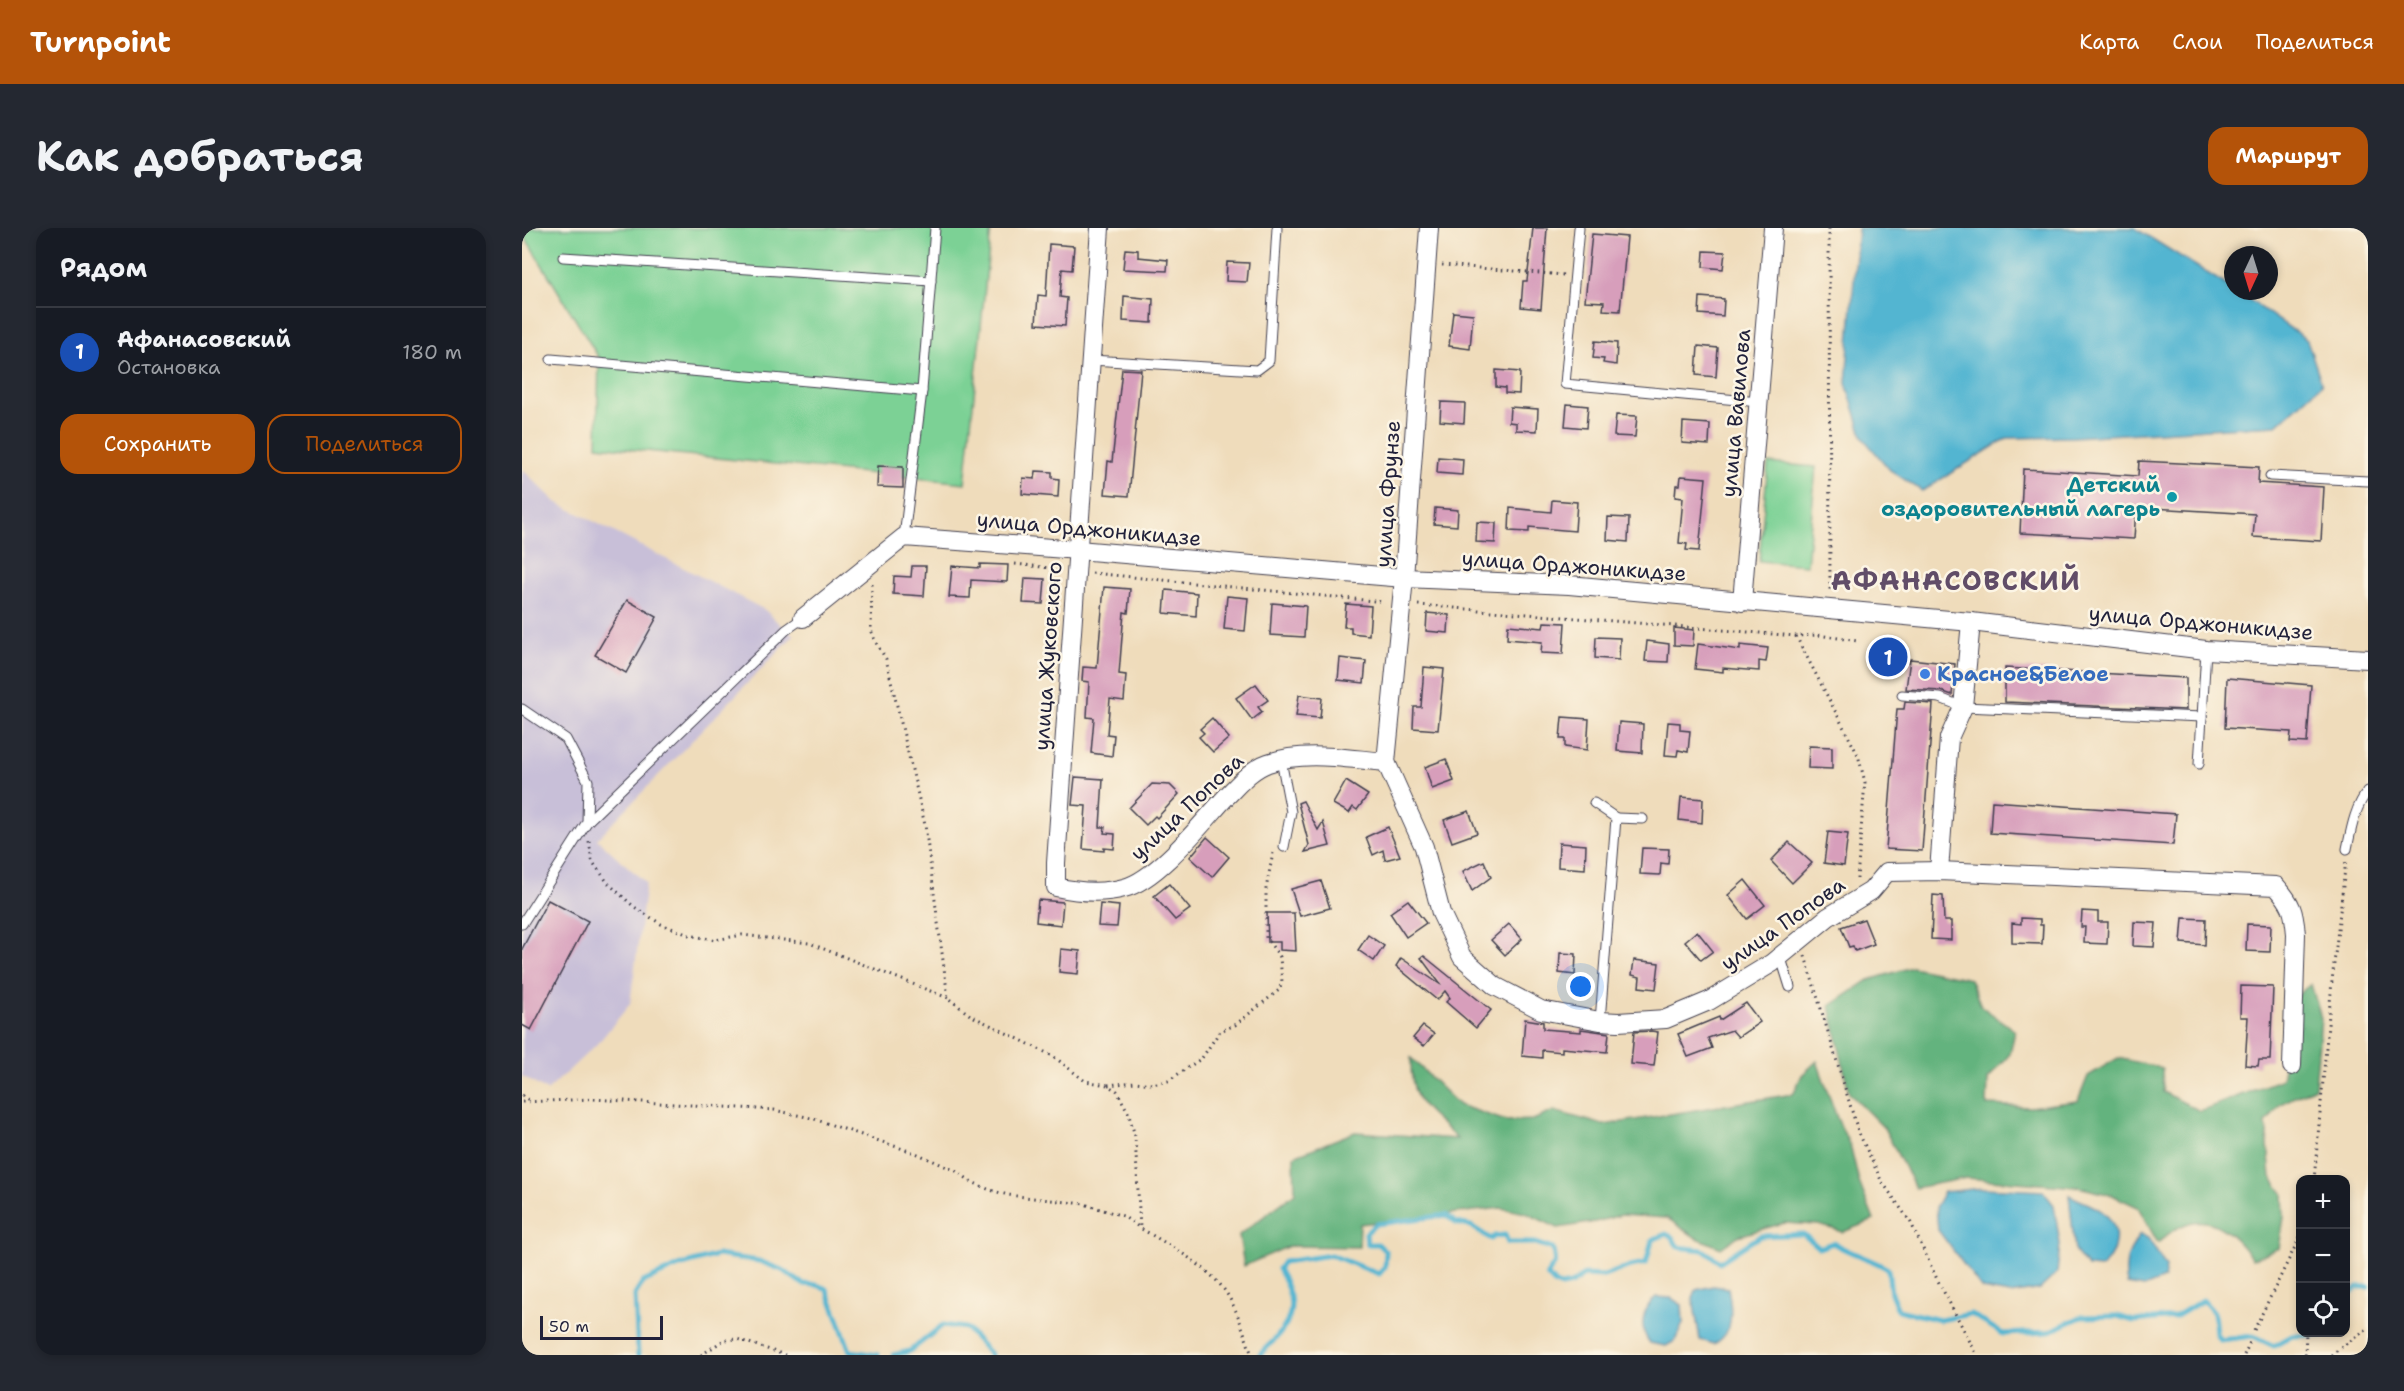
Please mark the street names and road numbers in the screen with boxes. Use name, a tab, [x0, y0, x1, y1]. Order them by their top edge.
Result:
street label: улица Вавилова	[1715, 328, 1757, 498]
street label: улица Фрунзе	[1369, 419, 1407, 569]
street label: улица Орджоникидзе	[976, 505, 1202, 553]
street label: улица Орджоникидзе	[1461, 544, 1687, 588]
street label: улица Жуковского	[1027, 561, 1069, 751]
street label: улица Орджоникидзе	[2088, 599, 2314, 647]
street label: улица Попова	[1124, 747, 1250, 867]
street label: улица Попова	[1715, 871, 1851, 977]

